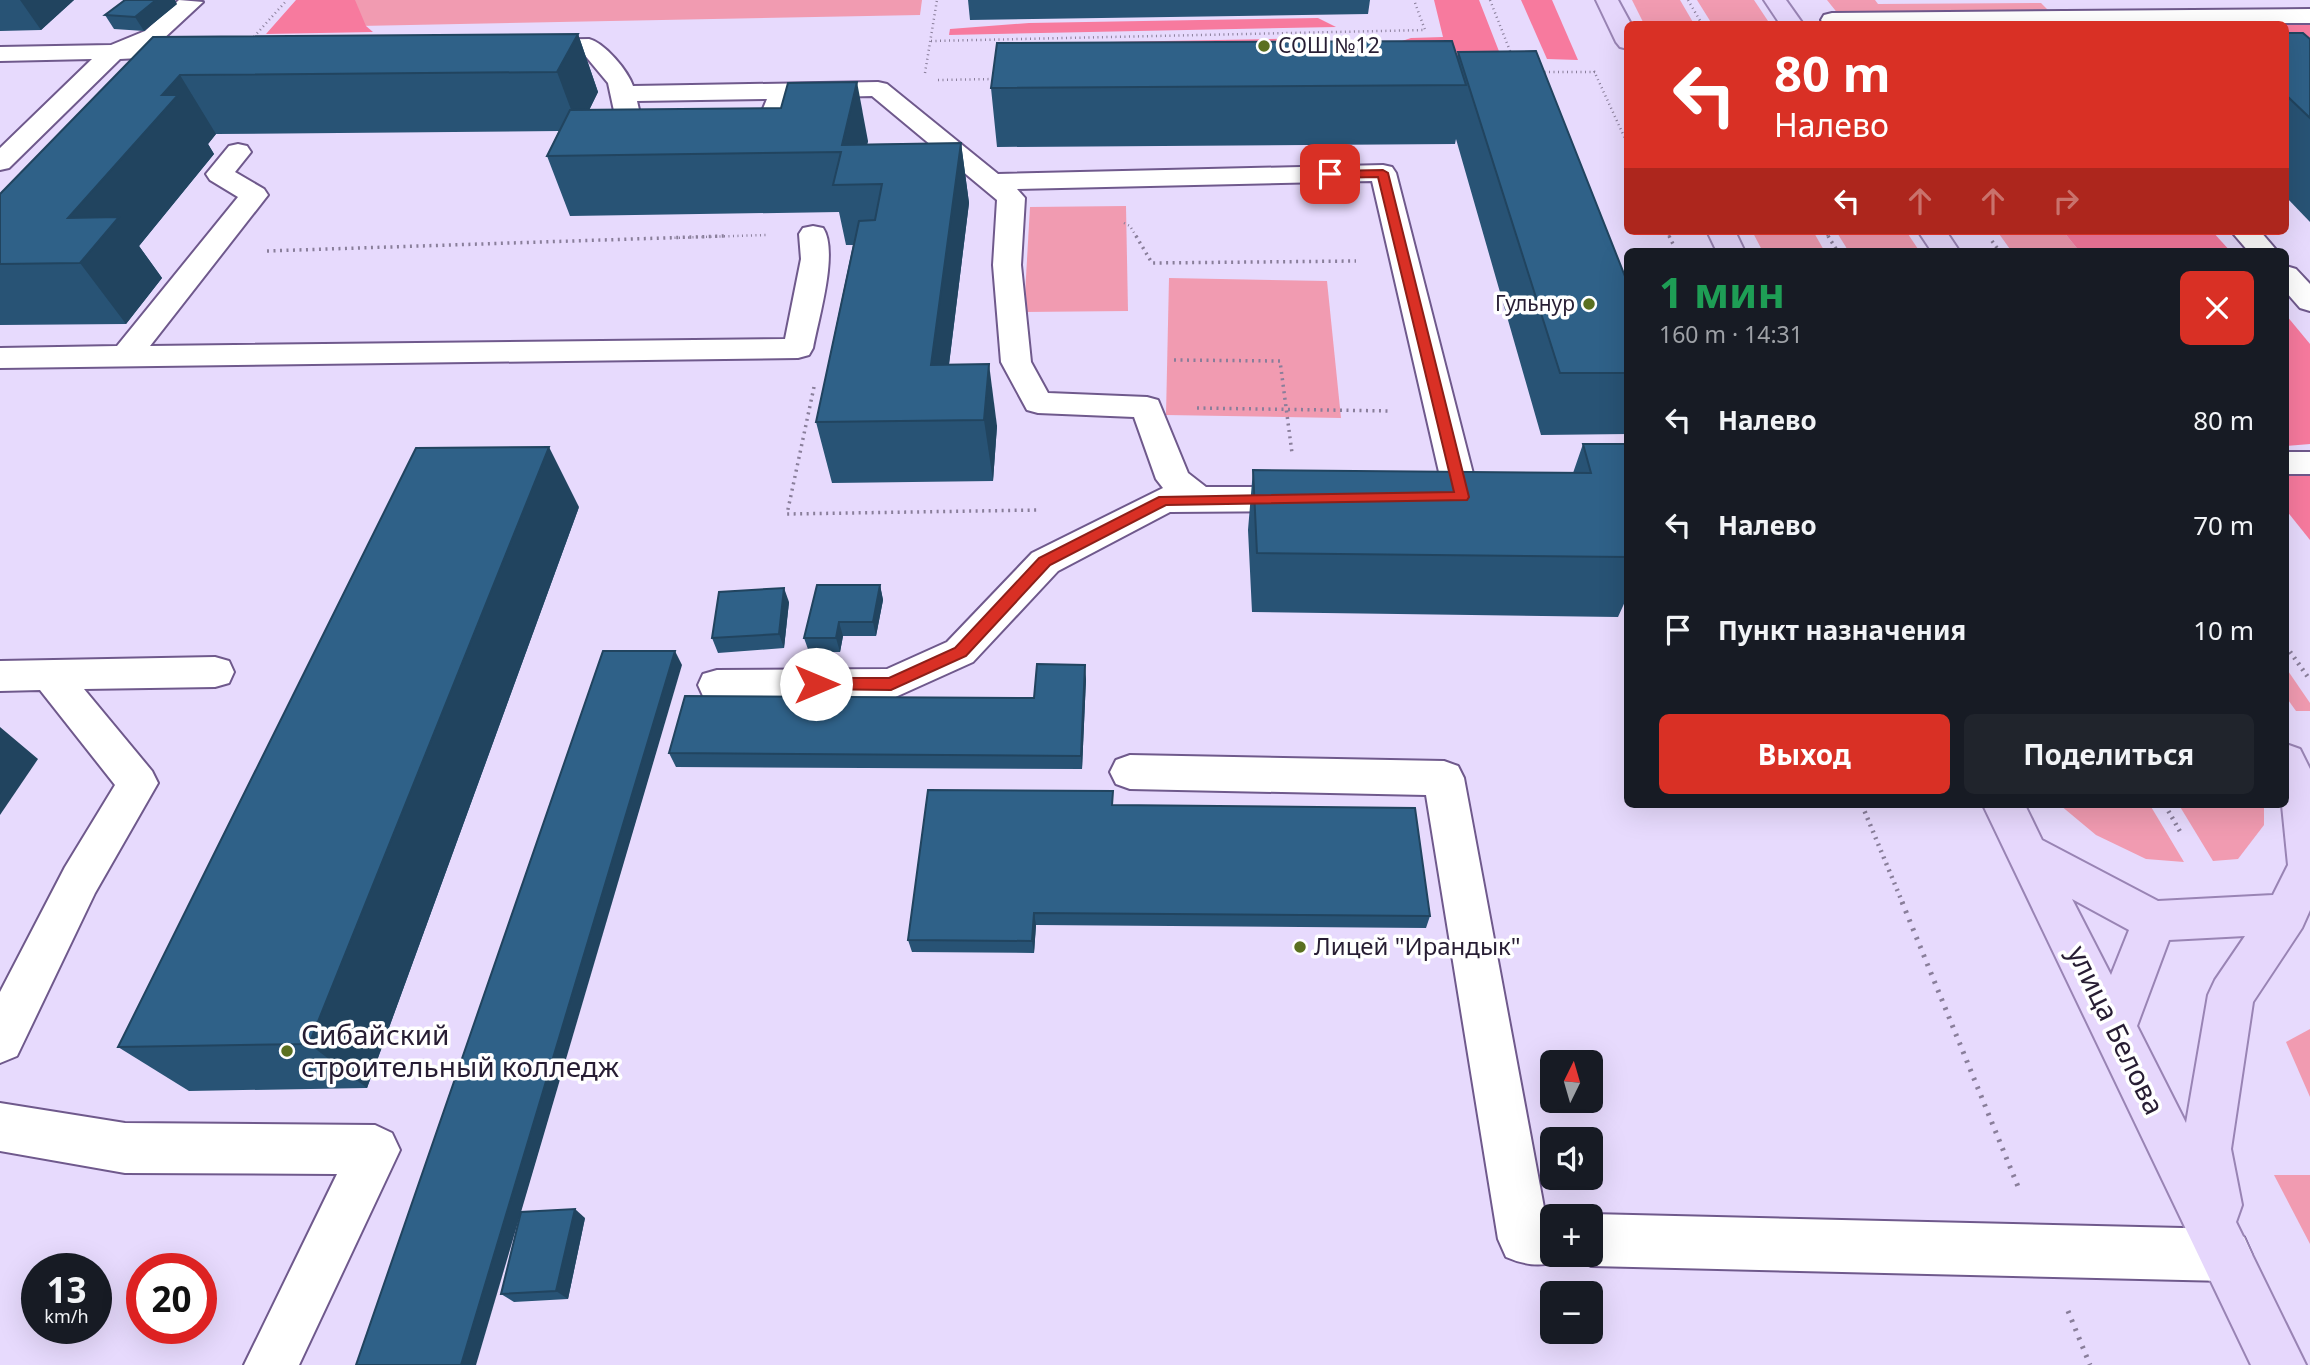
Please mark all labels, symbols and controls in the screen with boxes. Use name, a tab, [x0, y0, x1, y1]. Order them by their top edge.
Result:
place label: СОШ №12	[1278, 31, 1380, 59]
marker: СОШ №12	[1256, 38, 1272, 54]
text: 80 m	[1774, 40, 1891, 106]
icon: left	[1659, 49, 1750, 140]
text: Налево	[1774, 103, 1889, 146]
pin	[1300, 144, 1360, 204]
icon: arrive	[1311, 155, 1349, 193]
icon: left	[1828, 182, 1866, 220]
icon: ahead	[1901, 182, 1939, 220]
icon: ahead	[1974, 182, 2012, 220]
icon: right	[2047, 182, 2085, 220]
text: 1 мин	[1659, 263, 1785, 320]
button: close	[2180, 271, 2254, 345]
place label: Гульнур	[1495, 289, 1575, 317]
marker: Гульнур	[1581, 296, 1597, 312]
text: 160 m · 14:31	[1659, 318, 1803, 350]
icon: left	[1659, 401, 1697, 439]
text: Налево	[1718, 402, 1817, 438]
text: 80 m	[2193, 402, 2254, 438]
icon: left	[1659, 506, 1697, 544]
text: Налево	[1718, 507, 1817, 543]
text: 70 m	[2193, 507, 2254, 543]
icon: arrive	[1659, 611, 1697, 649]
text: Пункт назначения	[1718, 612, 1966, 648]
text: 10 m	[2193, 612, 2254, 648]
position arrow	[779, 647, 853, 721]
button: Выход	[1659, 714, 1950, 794]
button: Поделиться	[1964, 714, 2254, 794]
place label: Лицей "Ирандык"	[1314, 929, 1521, 962]
marker: Лицей "Ирандык"	[1292, 939, 1308, 955]
street label: улица Белова	[2060, 939, 2174, 1120]
place label: Сибайский строительный колледж	[301, 1015, 620, 1085]
marker: Сибайский строительный колледж	[279, 1043, 295, 1059]
north arrow	[1540, 1050, 1603, 1113]
map controls	[1540, 1050, 1603, 1344]
button: sound	[1540, 1127, 1603, 1190]
button: +	[1540, 1204, 1603, 1267]
speed limit sign: 20	[126, 1253, 217, 1344]
text: 13	[46, 1266, 87, 1313]
button: −	[1540, 1281, 1603, 1344]
text: km/h	[44, 1304, 89, 1328]

